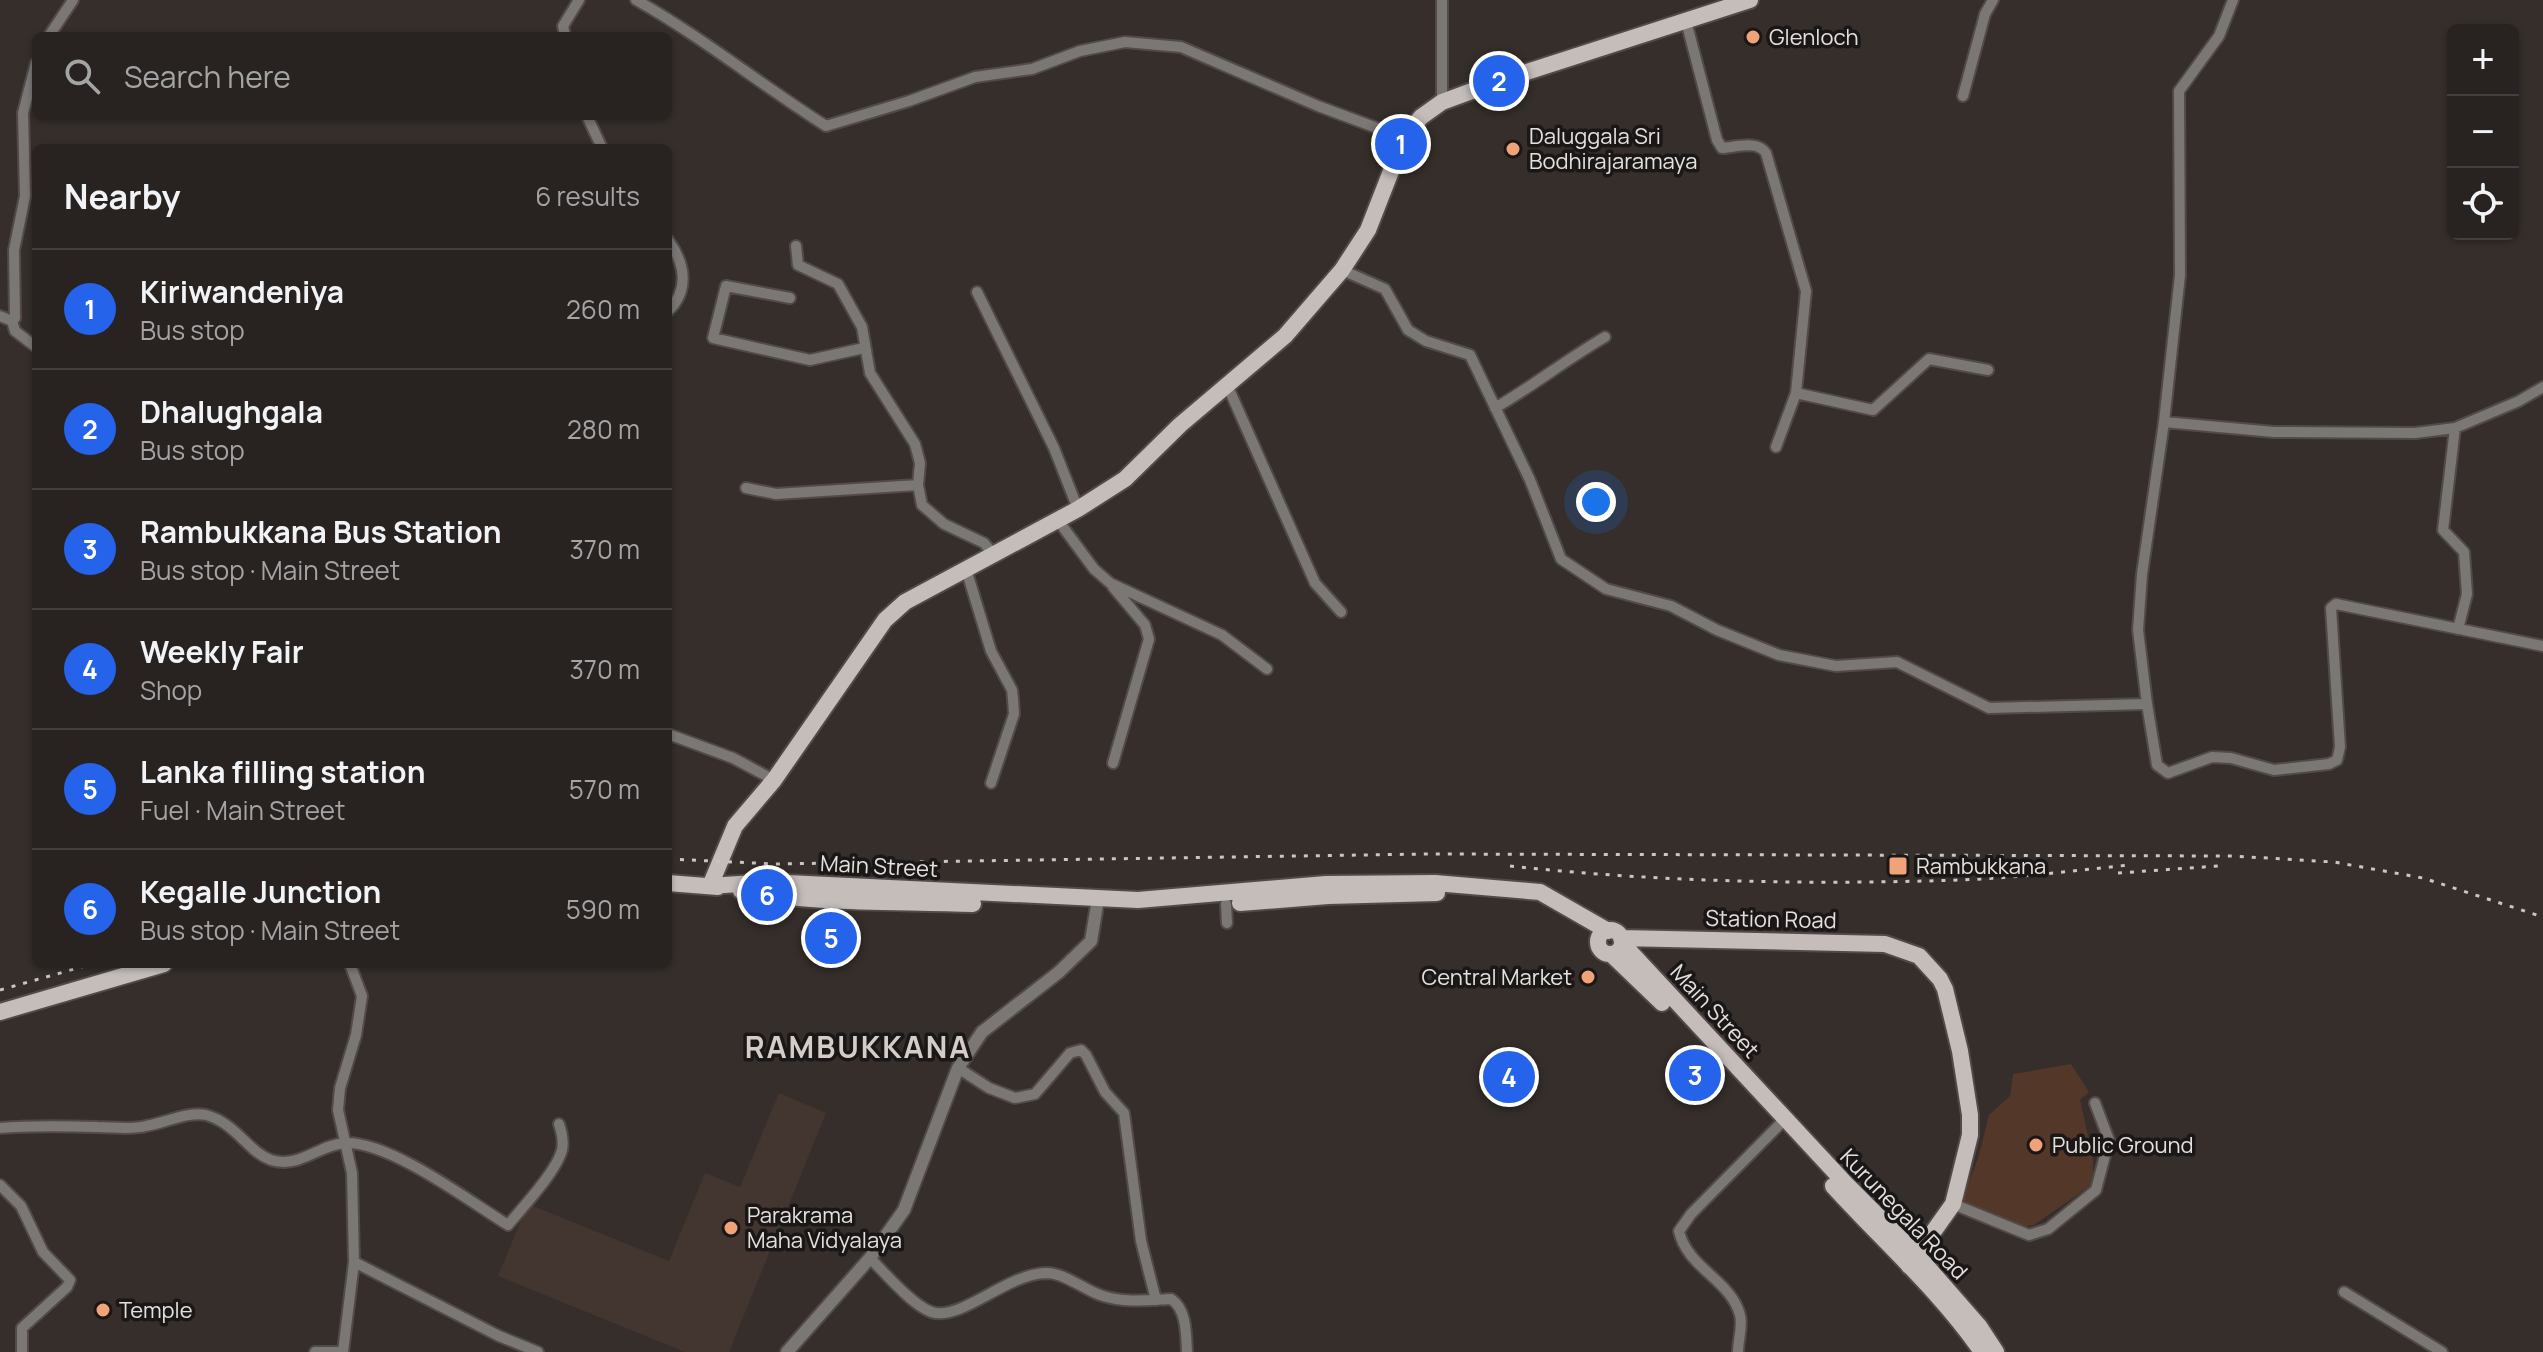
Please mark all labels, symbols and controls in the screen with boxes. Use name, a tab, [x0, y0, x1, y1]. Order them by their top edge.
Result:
place label: Glenloch	[1769, 22, 1859, 52]
map controls	[2447, 24, 2519, 240]
button: +	[2447, 24, 2519, 96]
marker: Glenloch	[1744, 28, 1762, 46]
search box	[32, 32, 672, 120]
pin: 2	[1473, 51, 1525, 111]
icon: search	[60, 54, 104, 98]
text: Search here	[124, 56, 291, 97]
button: −	[2447, 96, 2519, 168]
pin: 1	[1375, 114, 1427, 174]
place label: Daluggala Sri Bodhirajaramaya	[1529, 121, 1698, 176]
marker: Daluggala Sri Bodhirajaramaya	[1504, 140, 1522, 158]
button: locate	[2447, 168, 2519, 240]
text: Nearby	[64, 173, 180, 219]
text: 6 results	[535, 178, 640, 214]
text: Kiriwandeniya	[140, 271, 344, 312]
text: 1	[84, 291, 96, 327]
text: 260 m	[566, 291, 640, 327]
text: Bus stop	[140, 312, 245, 348]
text: Dhalughgala	[140, 391, 323, 432]
text: 2	[82, 411, 98, 447]
text: 280 m	[567, 411, 640, 447]
text: Bus stop	[140, 432, 245, 468]
your location	[1576, 482, 1616, 522]
text: Rambukkana Bus Station	[140, 511, 502, 552]
text: 3	[82, 531, 98, 567]
text: 370 m	[569, 531, 640, 567]
text: Bus stop · Main Street	[140, 552, 400, 588]
text: Weekly Fair	[140, 631, 304, 672]
text: 4	[82, 651, 98, 687]
text: 370 m	[569, 651, 640, 687]
text: Shop	[140, 672, 202, 708]
text: Lanka filling station	[140, 751, 425, 792]
text: 5	[82, 771, 98, 807]
text: 570 m	[569, 771, 640, 807]
text: Fuel · Main Street	[140, 792, 345, 828]
street label: Main Street	[819, 848, 939, 884]
place label: Rambukkana	[1916, 851, 2046, 881]
marker: Rambukkana	[1887, 855, 1909, 877]
pin: 6	[741, 865, 793, 925]
text: Kegalle Junction	[140, 871, 381, 912]
text: 6	[82, 891, 98, 927]
text: 590 m	[566, 891, 640, 927]
street label: Station Road	[1705, 903, 1837, 935]
pin: 5	[805, 908, 857, 968]
text: Bus stop · Main Street	[140, 912, 400, 948]
street label: Main Street	[1664, 958, 1766, 1064]
place label: Central Market	[1422, 962, 1572, 992]
marker: Central Market	[1579, 968, 1597, 986]
district label: RAMBUKKANA	[745, 1026, 971, 1067]
pin: 3	[1669, 1045, 1721, 1105]
pin: 4	[1483, 1047, 1535, 1107]
place label: Public Ground	[2052, 1130, 2194, 1160]
marker: Public Ground	[2027, 1136, 2045, 1154]
street label: Kurunegala Road	[1834, 1142, 1974, 1286]
place label: Parakrama Maha Vidyalaya	[747, 1200, 902, 1255]
marker: Parakrama Maha Vidyalaya	[722, 1219, 740, 1237]
place label: Temple	[119, 1295, 193, 1325]
marker: Temple	[94, 1301, 112, 1319]

